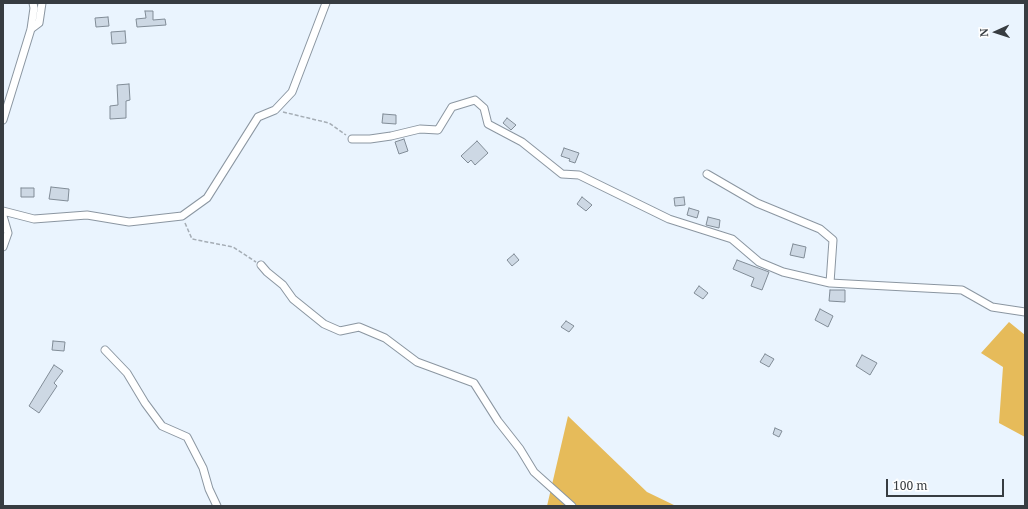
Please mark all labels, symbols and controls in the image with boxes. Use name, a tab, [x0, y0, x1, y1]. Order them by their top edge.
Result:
north arrow	[976, 12, 1016, 52]
text: N	[976, 28, 991, 37]
scale bar	[888, 471, 1006, 497]
text: 100 m	[893, 477, 928, 494]

